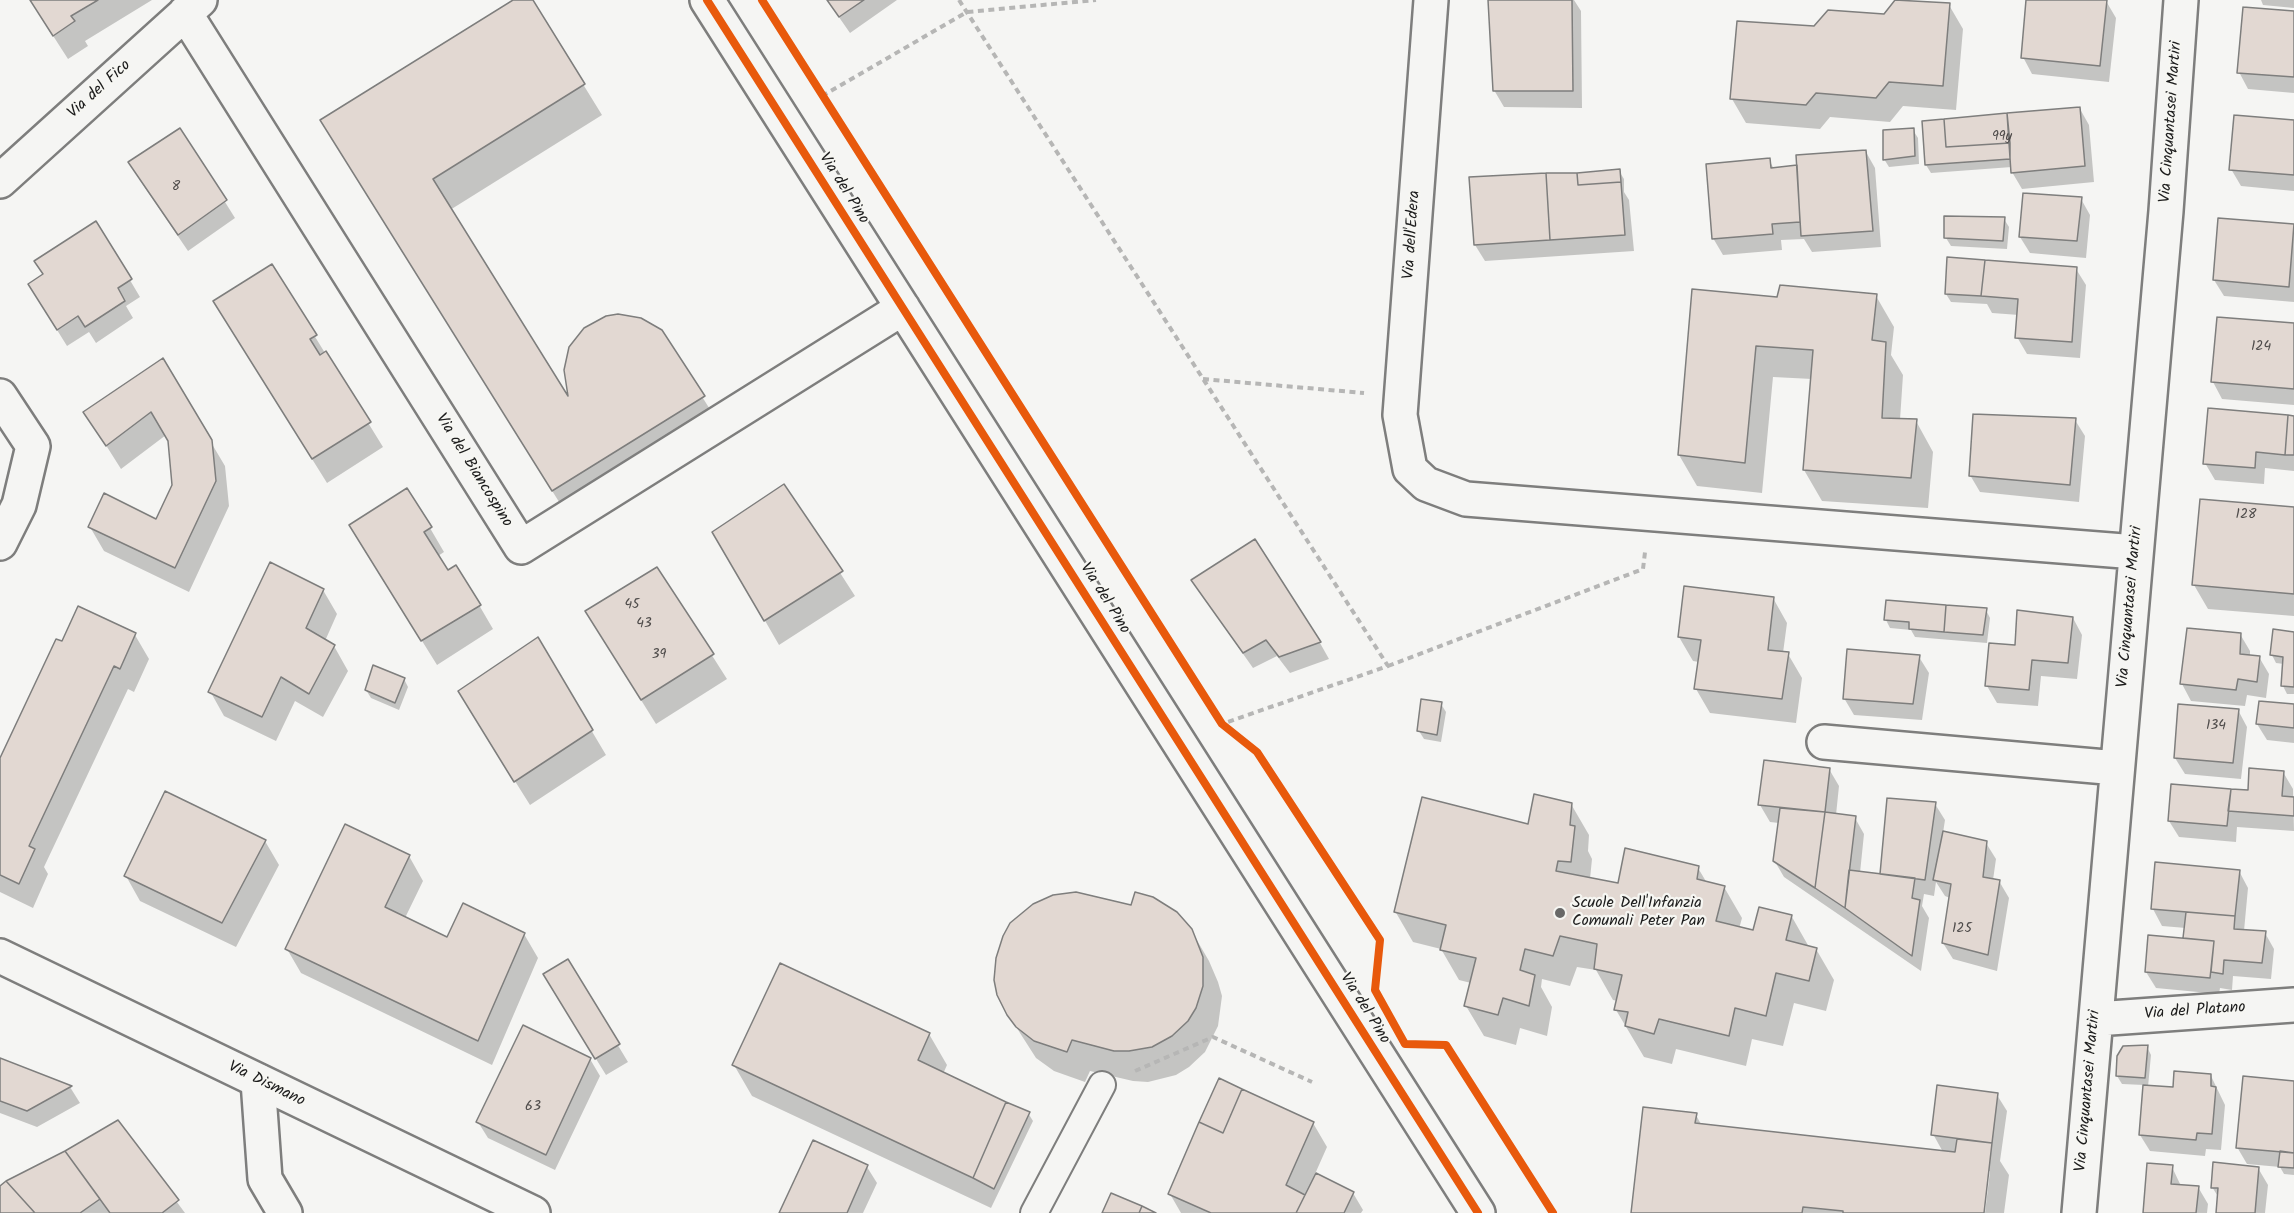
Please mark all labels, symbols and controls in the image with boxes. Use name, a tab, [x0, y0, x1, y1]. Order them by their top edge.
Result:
street label: Via Cinquantasei Martiri	[2157, 41, 2187, 203]
street label: Via del Fico	[64, 57, 136, 123]
house number: 99y	[1992, 130, 2012, 146]
street label: Via del Pino	[814, 150, 872, 228]
house number: 8	[172, 180, 180, 196]
street label: Via dell'Edera	[1400, 190, 1426, 280]
house number: 124	[2251, 340, 2271, 356]
street label: Via del Biancospino	[430, 411, 516, 531]
house number: 128	[2236, 508, 2256, 524]
street label: Via Cinquantasei Martiri	[2114, 526, 2148, 688]
street label: Via del Pino	[1075, 560, 1133, 638]
house number: 45	[624, 598, 640, 614]
house number: 43	[636, 617, 652, 633]
house number: 39	[652, 648, 666, 664]
house number: 134	[2206, 719, 2226, 735]
place label: Scuole Dell'Infanzia Comunali Peter Pan	[1572, 894, 1705, 932]
marker: Scuole Dell'Infanzia Comunali Peter Pan	[1553, 906, 1567, 920]
house number: 125	[1952, 922, 1972, 938]
street label: Via del Pino	[1335, 970, 1393, 1048]
street label: Via del Platano	[2144, 999, 2246, 1025]
street label: Via Cinquantasei Martiri	[2072, 1010, 2106, 1172]
street label: Via Dismano	[224, 1058, 308, 1112]
house number: 63	[525, 1100, 541, 1116]

